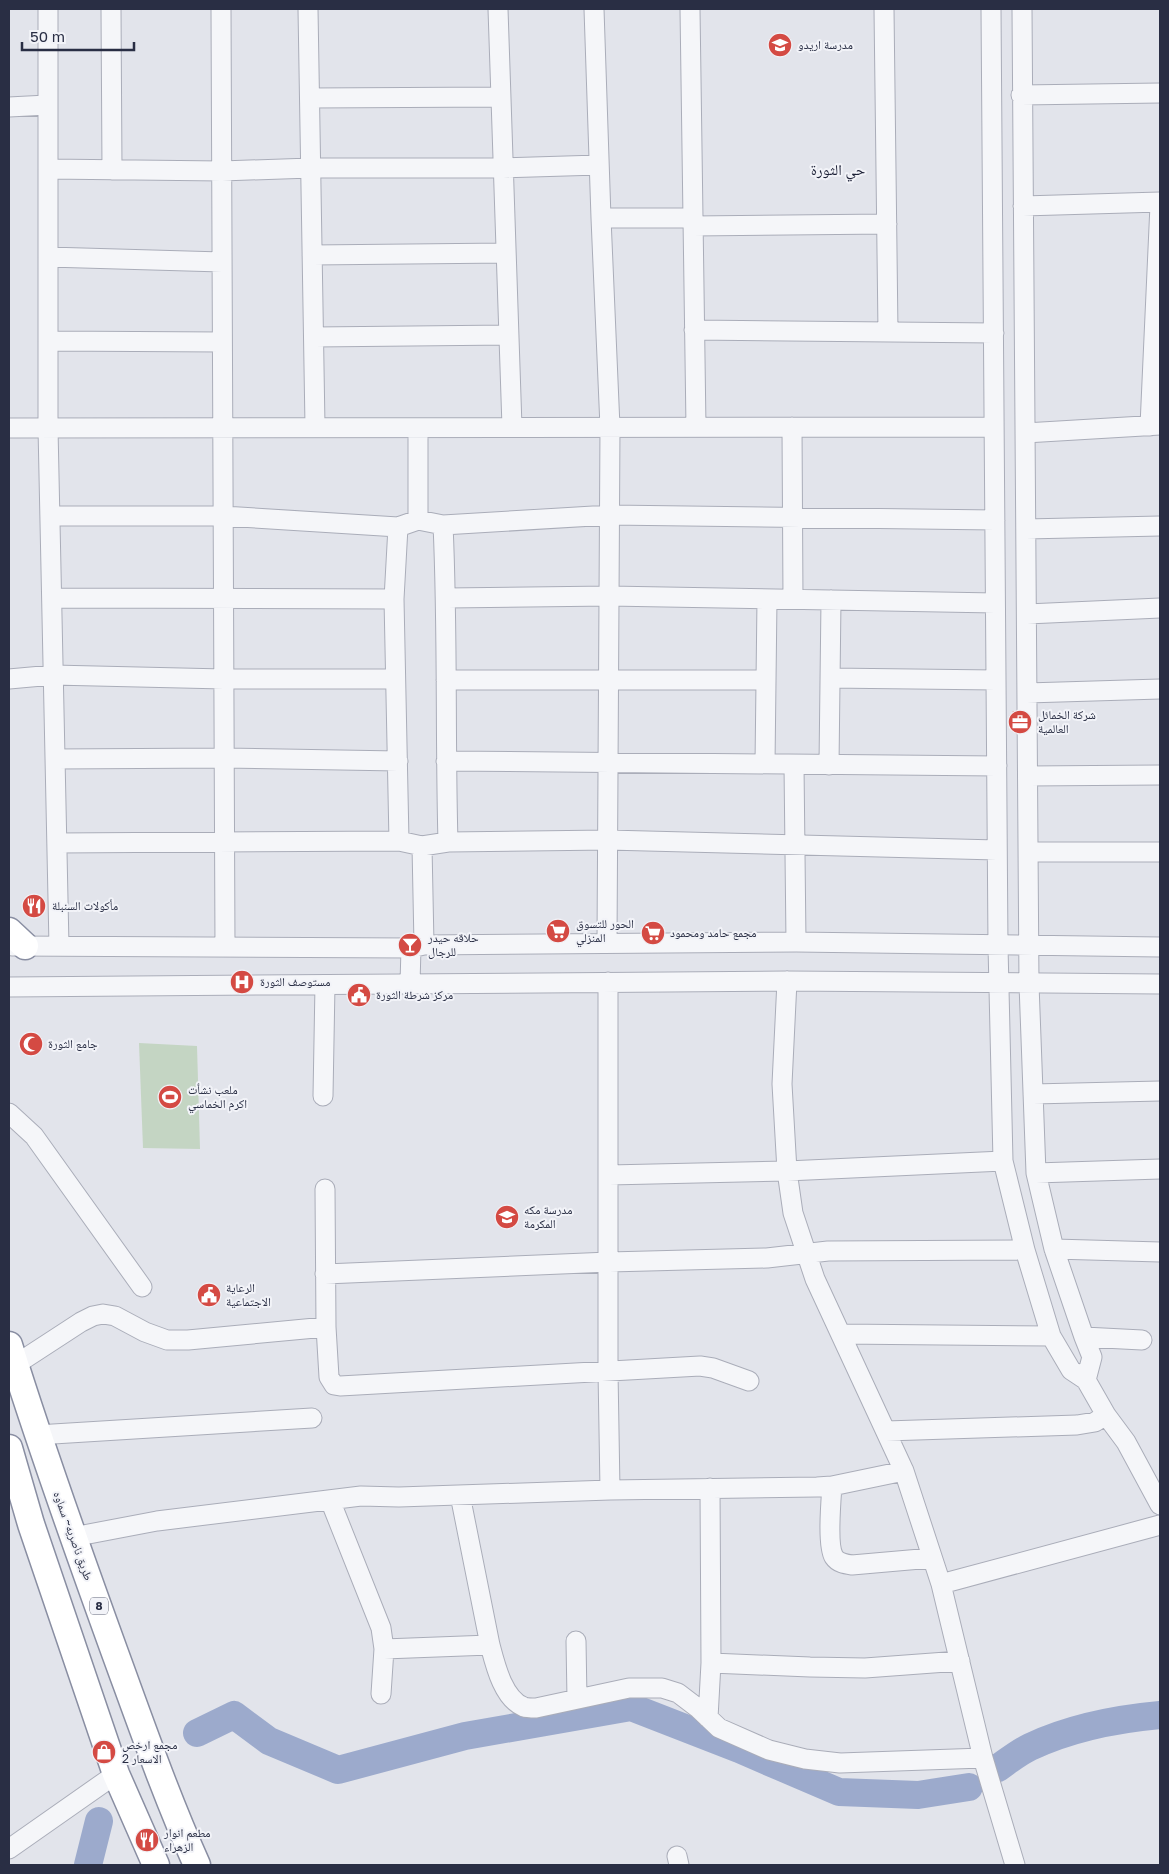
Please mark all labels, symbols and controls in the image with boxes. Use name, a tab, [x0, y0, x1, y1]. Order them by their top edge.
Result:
scale bar	[22, 20, 135, 52]
text: 50 m	[30, 27, 65, 45]
school or university icon: مدرسة اريدو	[767, 32, 793, 58]
place label: مدرسة اريدو	[798, 37, 853, 52]
district label: حي الثورة	[811, 160, 866, 182]
place label: شركة الخمائل العالمية	[1038, 707, 1096, 736]
office icon: شركة الخمائل العالمية	[1007, 709, 1033, 735]
restaurant icon: مأكولات السنبلة	[21, 893, 47, 919]
place label: مأكولات السنبلة	[52, 898, 118, 913]
place label: الحور للتسوق المنزلي	[576, 916, 634, 948]
supermarket icon: الحور للتسوق المنزلي	[545, 918, 571, 944]
supermarket icon: مجمع حامد ومحمود	[640, 920, 666, 946]
place label: مجمع حامد ومحمود	[670, 925, 757, 940]
place label: حلاقه حيدر للرجال	[427, 930, 479, 959]
bar icon: حلاقه حيدر للرجال	[397, 932, 423, 958]
hospital icon: مستوصف الثورة	[229, 969, 255, 995]
place label: مستوصف الثورة	[260, 974, 330, 989]
public building icon: مركز شرطة الثورة	[346, 982, 372, 1008]
place label: مركز شرطة الثورة	[376, 987, 453, 1002]
mosque icon: جامع الثورة	[18, 1031, 44, 1057]
place label: جامع الثورة	[48, 1036, 98, 1051]
place label: ملعب نشأت اكرم الخماسي	[188, 1082, 247, 1114]
sports icon: ملعب نشأت اكرم الخماسي	[157, 1084, 183, 1110]
place label: مدرسة مكه المكرمة	[524, 1202, 573, 1231]
school or university icon: مدرسة مكه المكرمة	[494, 1204, 520, 1230]
place label: الرعاية الاجتماعية	[226, 1280, 271, 1309]
public building icon: الرعاية الاجتماعية	[196, 1282, 222, 1308]
street label: طريق ناصريه~ سماوه	[50, 1489, 97, 1583]
road number: 8	[90, 1598, 108, 1614]
place label: مجمع ارخص الاسعار 2	[122, 1737, 177, 1766]
shop icon: مجمع ارخص الاسعار 2	[91, 1739, 117, 1765]
place label: مطعم انوار الزهراء	[163, 1825, 211, 1854]
restaurant icon: مطعم انوار الزهراء	[134, 1827, 160, 1853]

